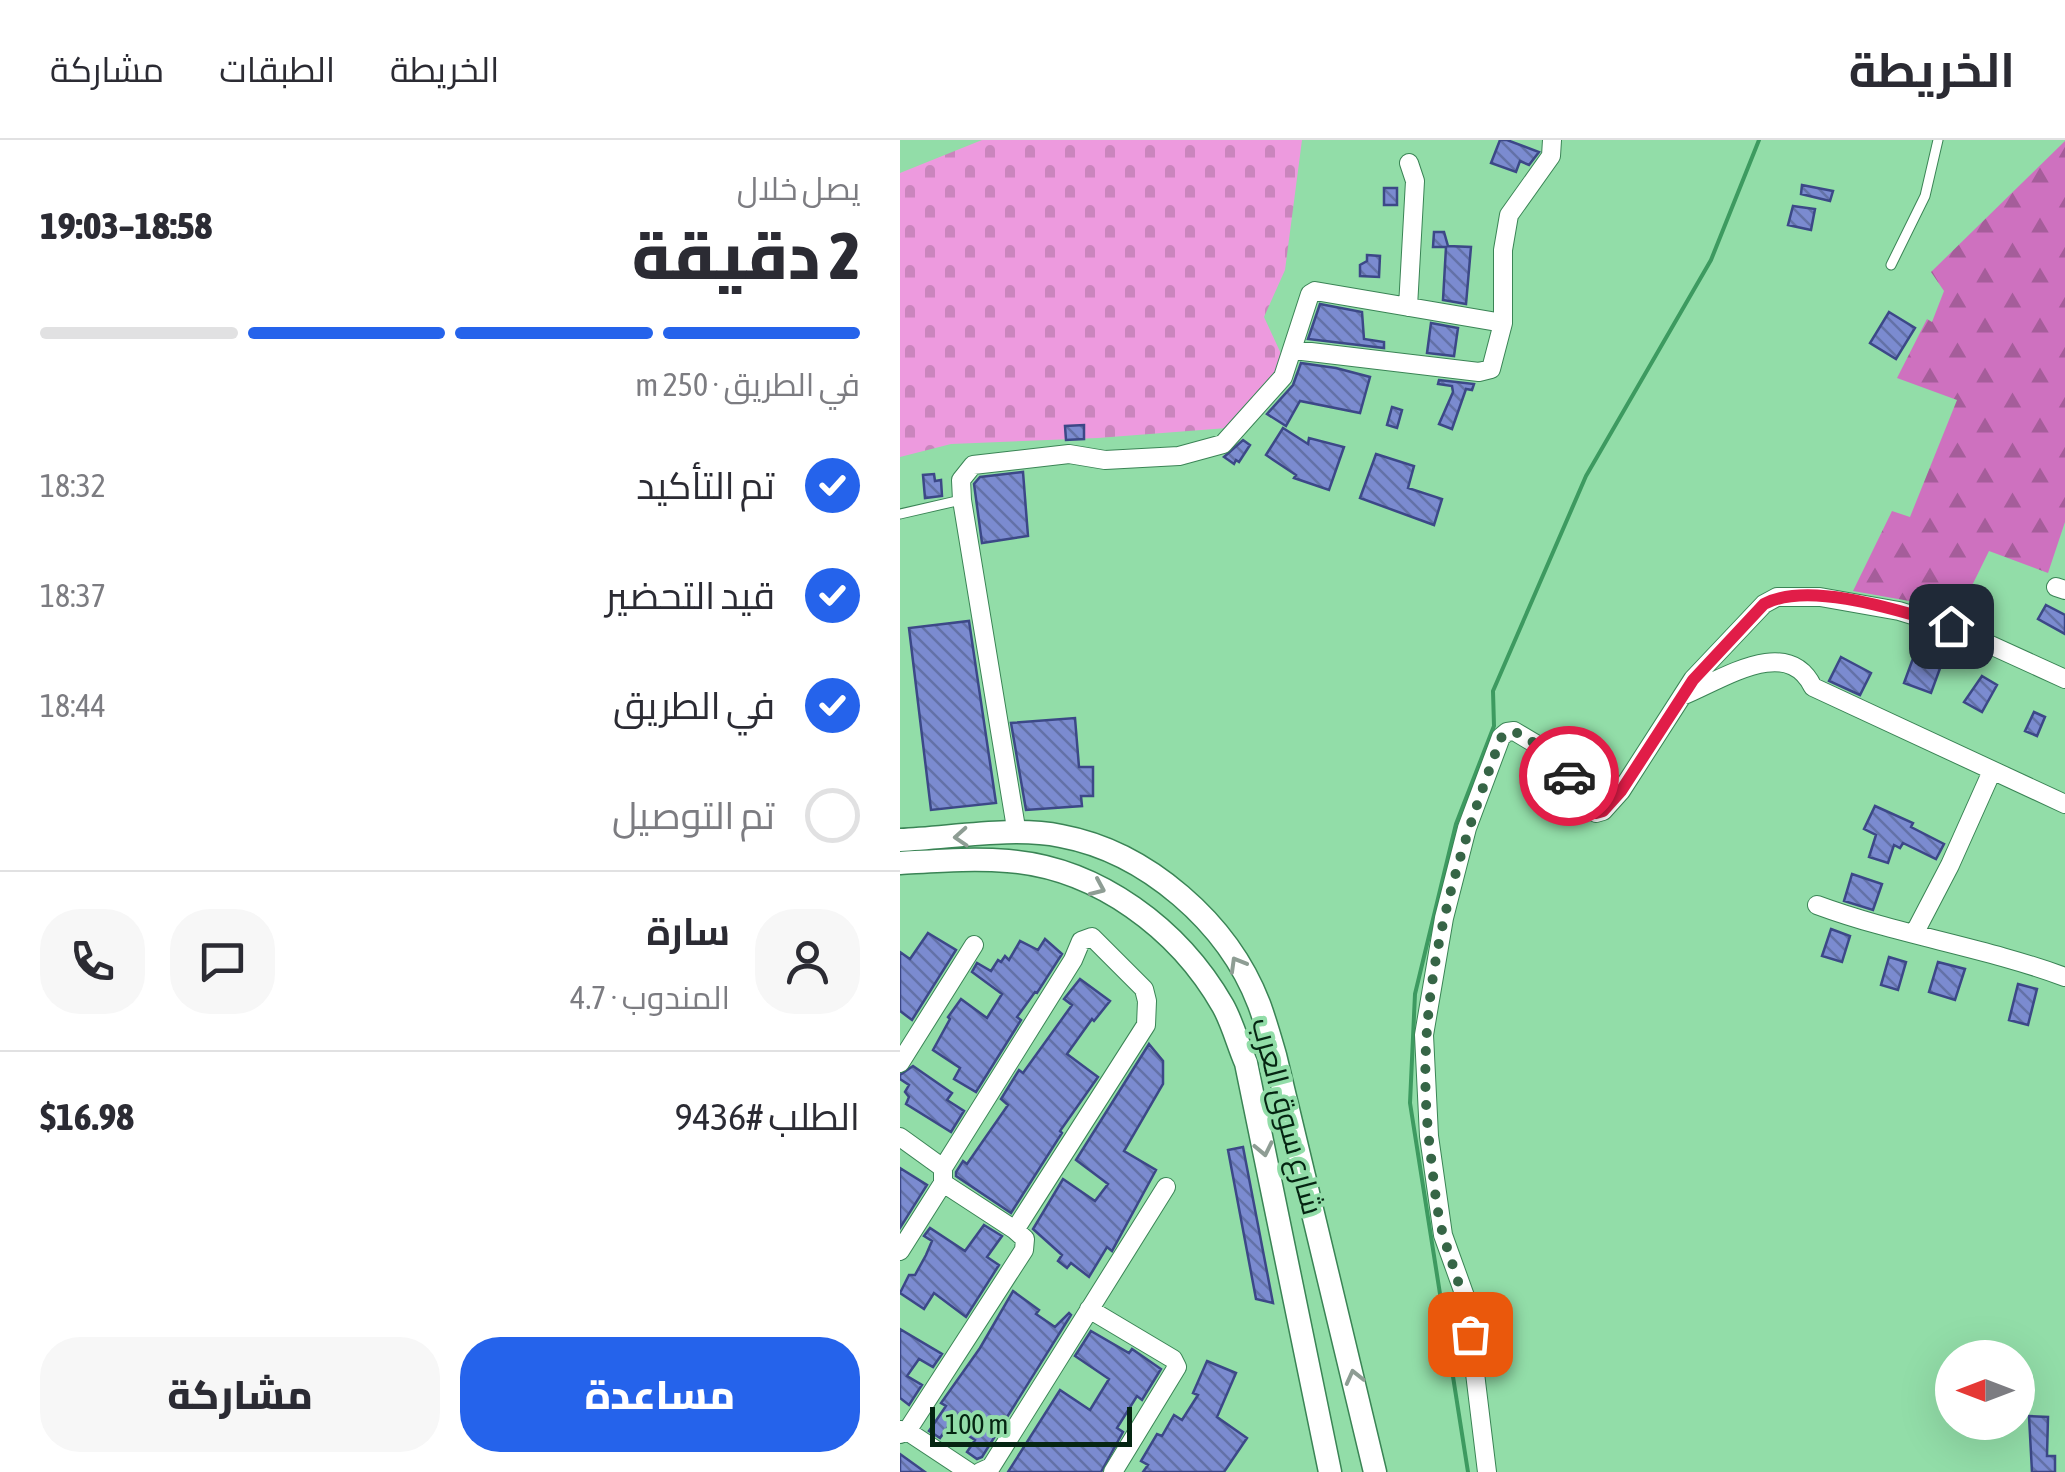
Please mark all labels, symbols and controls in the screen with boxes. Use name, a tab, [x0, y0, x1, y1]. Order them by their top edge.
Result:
text: الخريطة	[1849, 42, 2015, 97]
text: مشاركة	[50, 49, 164, 89]
text: الطبقات	[219, 49, 335, 89]
text: الخريطة	[390, 49, 499, 89]
text: يصل خلال	[737, 170, 860, 207]
text: 18:58–19:03	[40, 204, 212, 247]
text: 2 دقيقة	[632, 218, 860, 293]
text: في الطريق · 250 m	[635, 366, 860, 403]
icon: check	[805, 458, 860, 513]
text: تم التأكيد	[636, 464, 775, 507]
text: 18:32	[40, 467, 106, 504]
icon: check	[805, 568, 860, 623]
text: قيد التحضير	[605, 574, 775, 617]
text: 18:37	[40, 577, 106, 614]
pin	[1909, 584, 1994, 669]
icon: home	[1924, 599, 1979, 654]
icon: check	[805, 678, 860, 733]
text: في الطريق	[613, 684, 775, 727]
text: 18:44	[40, 687, 106, 724]
courier	[1519, 726, 1619, 826]
icon: car	[1542, 749, 1597, 804]
text: تم التوصيل	[612, 794, 775, 837]
one-way arrow	[952, 826, 968, 847]
one-way arrow	[1088, 876, 1106, 896]
button: phone	[40, 909, 145, 1014]
button: chat	[170, 909, 275, 1014]
button: person	[755, 909, 860, 1014]
text: سارة	[647, 910, 730, 953]
one-way arrow	[1230, 957, 1250, 975]
text: المندوب · 4.7	[570, 979, 730, 1016]
street label: شارع سوق العرب	[1242, 1014, 1331, 1219]
text: $16.98	[40, 1095, 134, 1138]
text: الطلب #9436	[675, 1095, 860, 1138]
one-way arrow	[1253, 1141, 1274, 1158]
pin	[1428, 1292, 1513, 1377]
icon: bag	[1443, 1307, 1498, 1362]
button: مشاركة	[40, 1337, 440, 1452]
button: مساعدة	[460, 1337, 860, 1452]
north arrow	[1935, 1340, 2035, 1440]
map controls	[1935, 1340, 2035, 1440]
one-way arrow	[1345, 1369, 1366, 1386]
scale bar	[930, 1402, 1132, 1446]
text: 100 m	[945, 1408, 1008, 1440]

